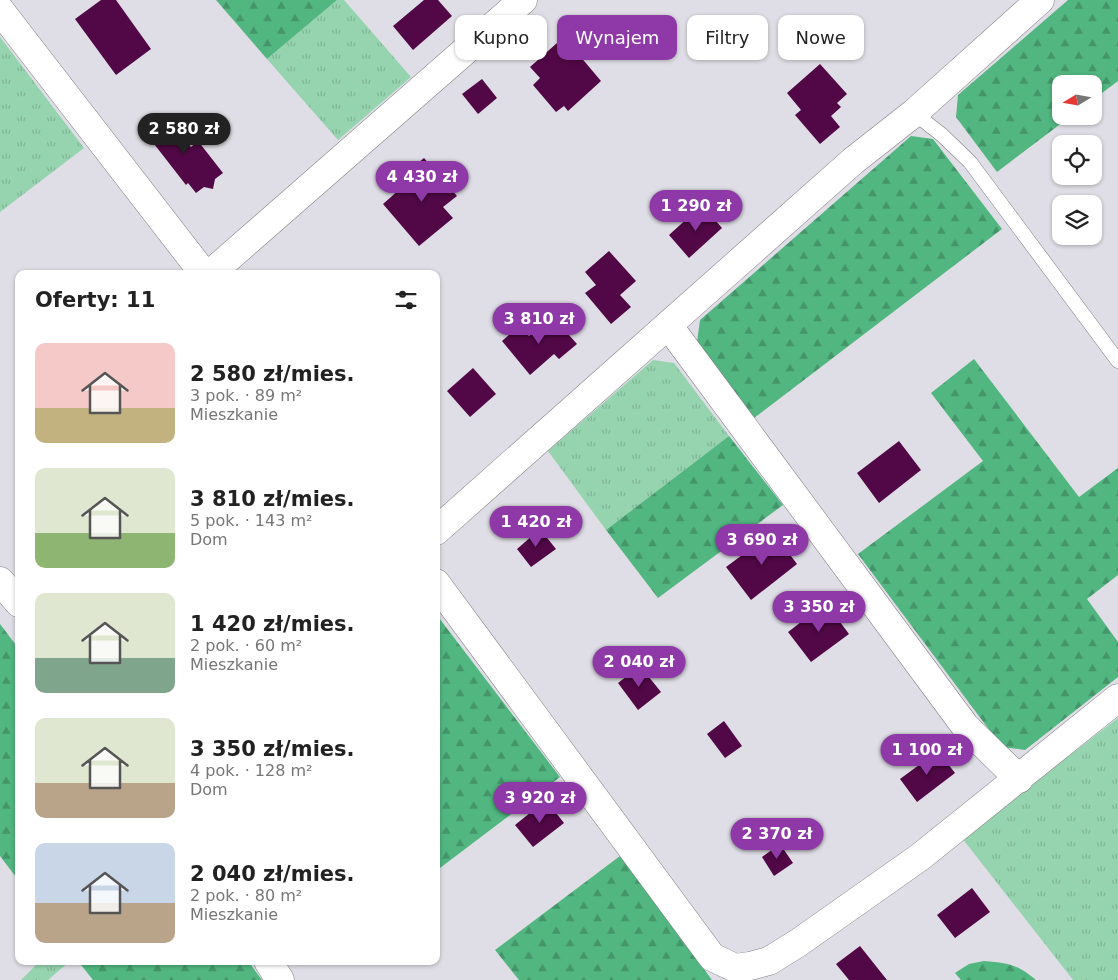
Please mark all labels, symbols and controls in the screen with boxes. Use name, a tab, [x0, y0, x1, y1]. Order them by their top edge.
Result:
chip: Kupno	[455, 15, 547, 60]
chip: Wynajem	[557, 15, 677, 60]
chip: Filtry	[687, 15, 768, 60]
chip: Nowe	[778, 15, 864, 60]
north arrow	[1052, 75, 1102, 125]
map controls	[1052, 75, 1102, 245]
pin: 2 580 zł	[132, 112, 236, 155]
text: 2 580 zł	[149, 119, 219, 138]
button: locate	[1052, 135, 1102, 185]
pin: 4 430 zł	[370, 160, 474, 203]
text: 4 430 zł	[387, 167, 457, 186]
pin: 1 290 zł	[644, 190, 748, 232]
button: layers	[1052, 195, 1102, 245]
text: 1 290 zł	[661, 196, 731, 215]
icon: filters	[392, 286, 420, 314]
text: Oferty: 11	[35, 288, 155, 312]
pin: 3 810 zł	[487, 302, 591, 345]
text: 3 810 zł	[504, 309, 574, 328]
text: 2 580 zł/mies.	[190, 362, 355, 386]
icon: home	[75, 363, 135, 423]
text: 3 pok. · 89 m²	[190, 386, 302, 405]
text: Mieszkanie	[190, 405, 278, 424]
text: 3 810 zł/mies.	[190, 487, 355, 511]
icon: home	[75, 488, 135, 548]
pin: 1 420 zł	[484, 506, 588, 548]
text: 5 pok. · 143 m²	[190, 511, 312, 530]
text: 1 420 zł	[501, 512, 571, 531]
pin: 3 690 zł	[710, 524, 814, 566]
text: Dom	[190, 530, 228, 549]
text: 3 690 zł	[727, 530, 797, 549]
pin: 3 350 zł	[767, 590, 871, 633]
text: 3 350 zł	[784, 597, 854, 616]
text: 1 420 zł/mies.	[190, 612, 355, 636]
icon: home	[75, 613, 135, 673]
text: 2 pok. · 60 m²	[190, 636, 302, 655]
pin: 2 040 zł	[587, 646, 691, 688]
text: 2 040 zł	[604, 652, 674, 671]
text: Mieszkanie	[190, 655, 278, 674]
pin: 1 100 zł	[875, 734, 979, 776]
text: 3 350 zł/mies.	[190, 737, 355, 761]
icon: home	[75, 738, 135, 798]
text: 1 100 zł	[892, 740, 962, 759]
text: 4 pok. · 128 m²	[190, 761, 312, 780]
text: Dom	[190, 780, 228, 799]
pin: 3 920 zł	[488, 782, 592, 824]
text: 3 920 zł	[505, 788, 575, 807]
pin: 2 370 zł	[725, 818, 829, 860]
text: 2 370 zł	[742, 824, 812, 843]
text: 2 040 zł/mies.	[190, 862, 355, 886]
icon: home	[75, 863, 135, 923]
text: 2 pok. · 80 m²	[190, 886, 302, 905]
text: Mieszkanie	[190, 905, 278, 924]

